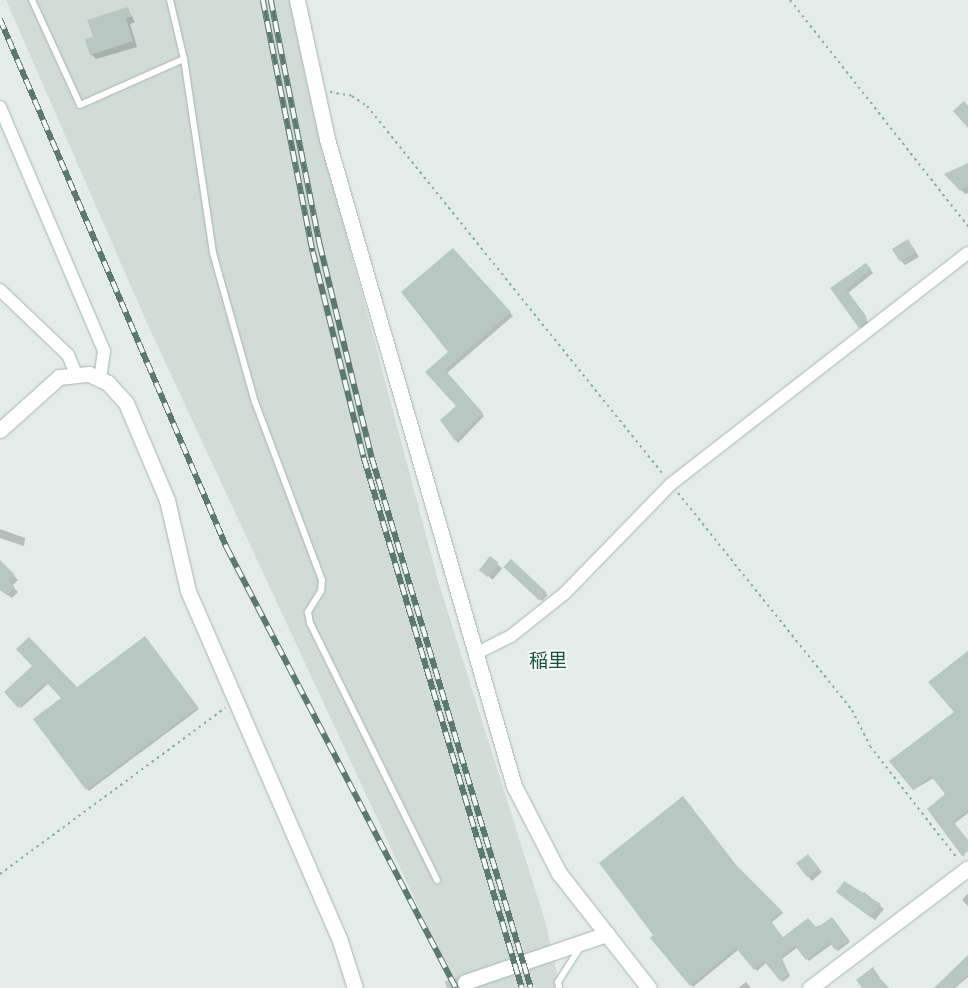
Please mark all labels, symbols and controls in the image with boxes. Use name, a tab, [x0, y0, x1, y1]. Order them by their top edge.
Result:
district label: 稲里	[529, 650, 567, 672]

